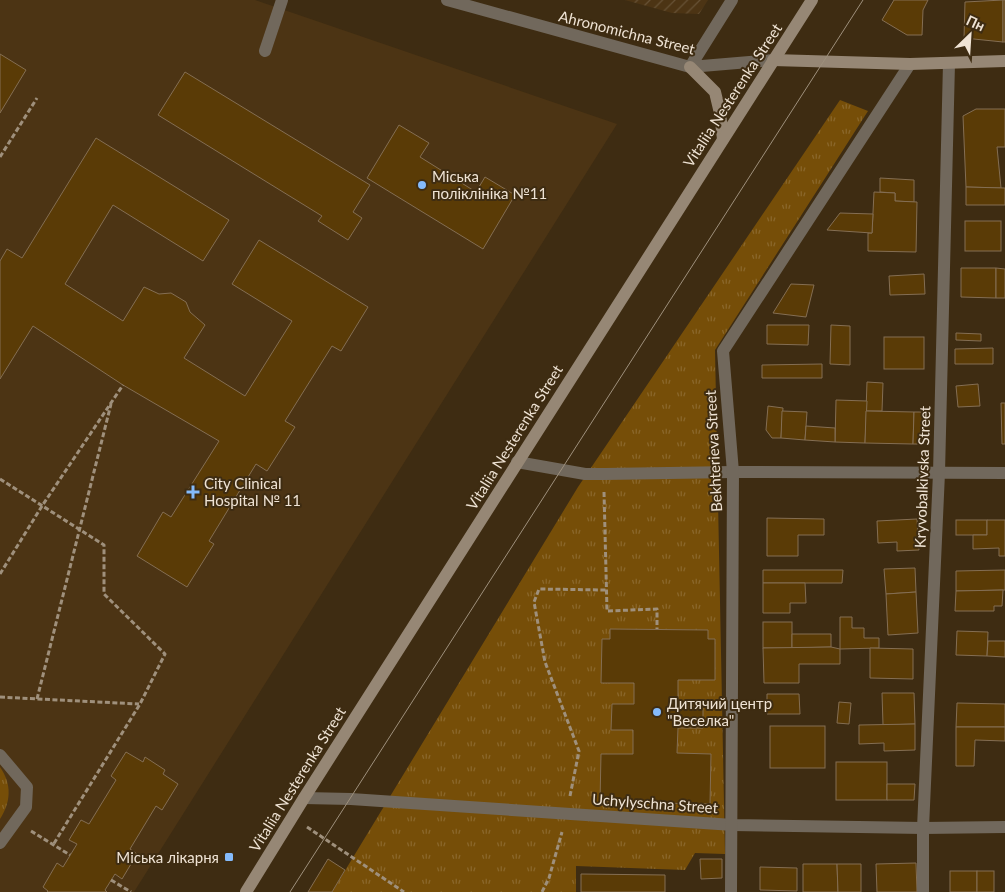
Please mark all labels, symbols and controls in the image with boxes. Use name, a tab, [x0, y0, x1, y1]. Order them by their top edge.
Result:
street label: Ahronomichna Street	[557, 6, 698, 58]
north arrow	[945, 10, 995, 60]
text: Пн	[964, 11, 988, 34]
street label: Vitaliia Nesterenka Street	[679, 19, 785, 170]
place label: Міська поліклініка №11	[432, 167, 547, 202]
marker: Міська поліклініка №11	[416, 179, 428, 191]
street label: Vitaliia Nesterenka Street	[462, 361, 566, 513]
street label: Bekhterieva Street	[701, 389, 725, 512]
street label: Kryvobalkivska Street	[911, 405, 933, 548]
place label: City Clinical Hospital № 11	[204, 474, 301, 509]
marker: City Clinical Hospital № 11	[186, 485, 200, 499]
place label: Дитячий центр "Веселка"	[667, 694, 772, 729]
street label: Vitaliia Nesterenka Street	[245, 703, 349, 855]
marker: Дитячий центр "Веселка"	[651, 706, 663, 718]
street label: Uchylyschna Street	[591, 790, 719, 816]
place label: Міська лікарня	[116, 848, 219, 866]
marker: Міська лікарня	[223, 851, 235, 863]

